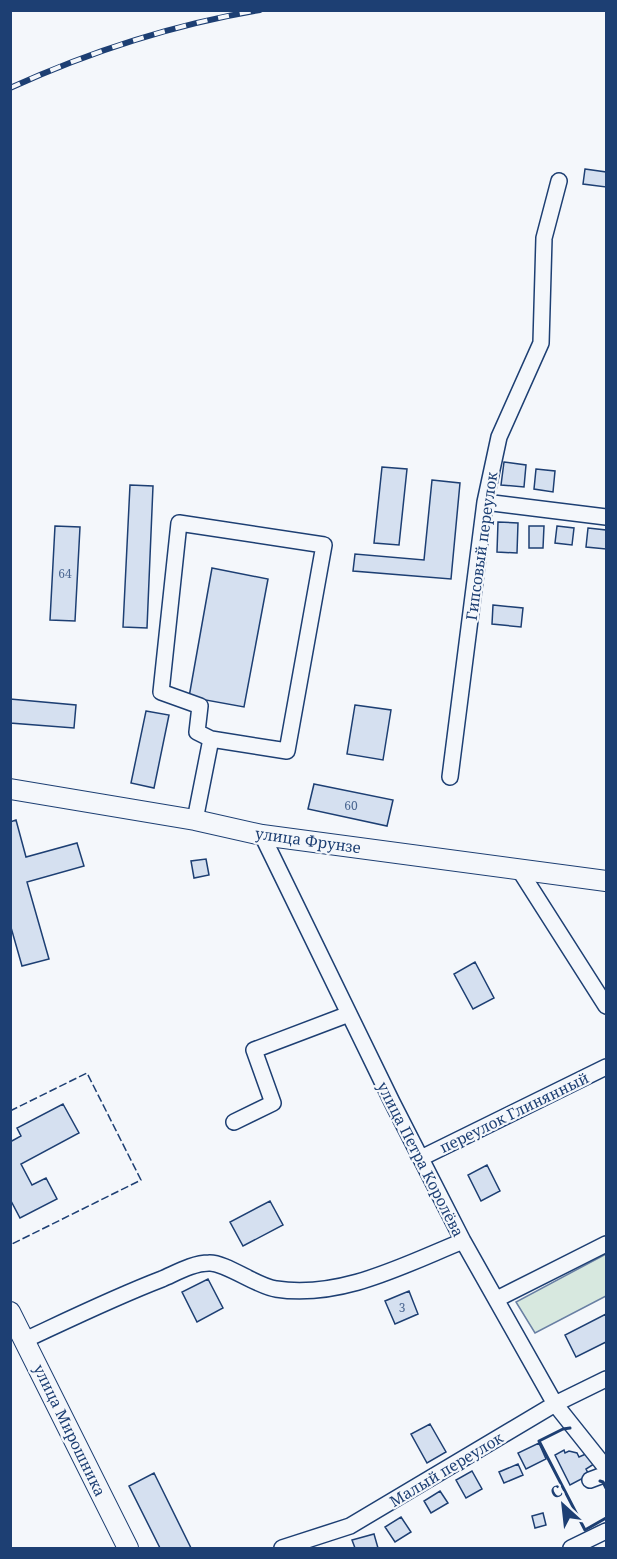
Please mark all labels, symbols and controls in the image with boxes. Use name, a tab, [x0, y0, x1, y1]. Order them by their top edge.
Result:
street label: Гипсовый переулок	[461, 470, 501, 622]
house number: 64	[58, 565, 72, 582]
house number: 60	[344, 797, 358, 814]
street label: улица Фрунзе	[254, 823, 362, 857]
street label: переулок Глинянный	[436, 1067, 592, 1157]
street label: улица Петра Королёва	[373, 1078, 469, 1240]
house number: 3	[399, 1299, 406, 1316]
street label: улица Мирошника	[29, 1361, 111, 1499]
street label: Малый переулок	[385, 1427, 507, 1511]
north arrow	[533, 1475, 593, 1535]
text: С	[547, 1479, 566, 1504]

